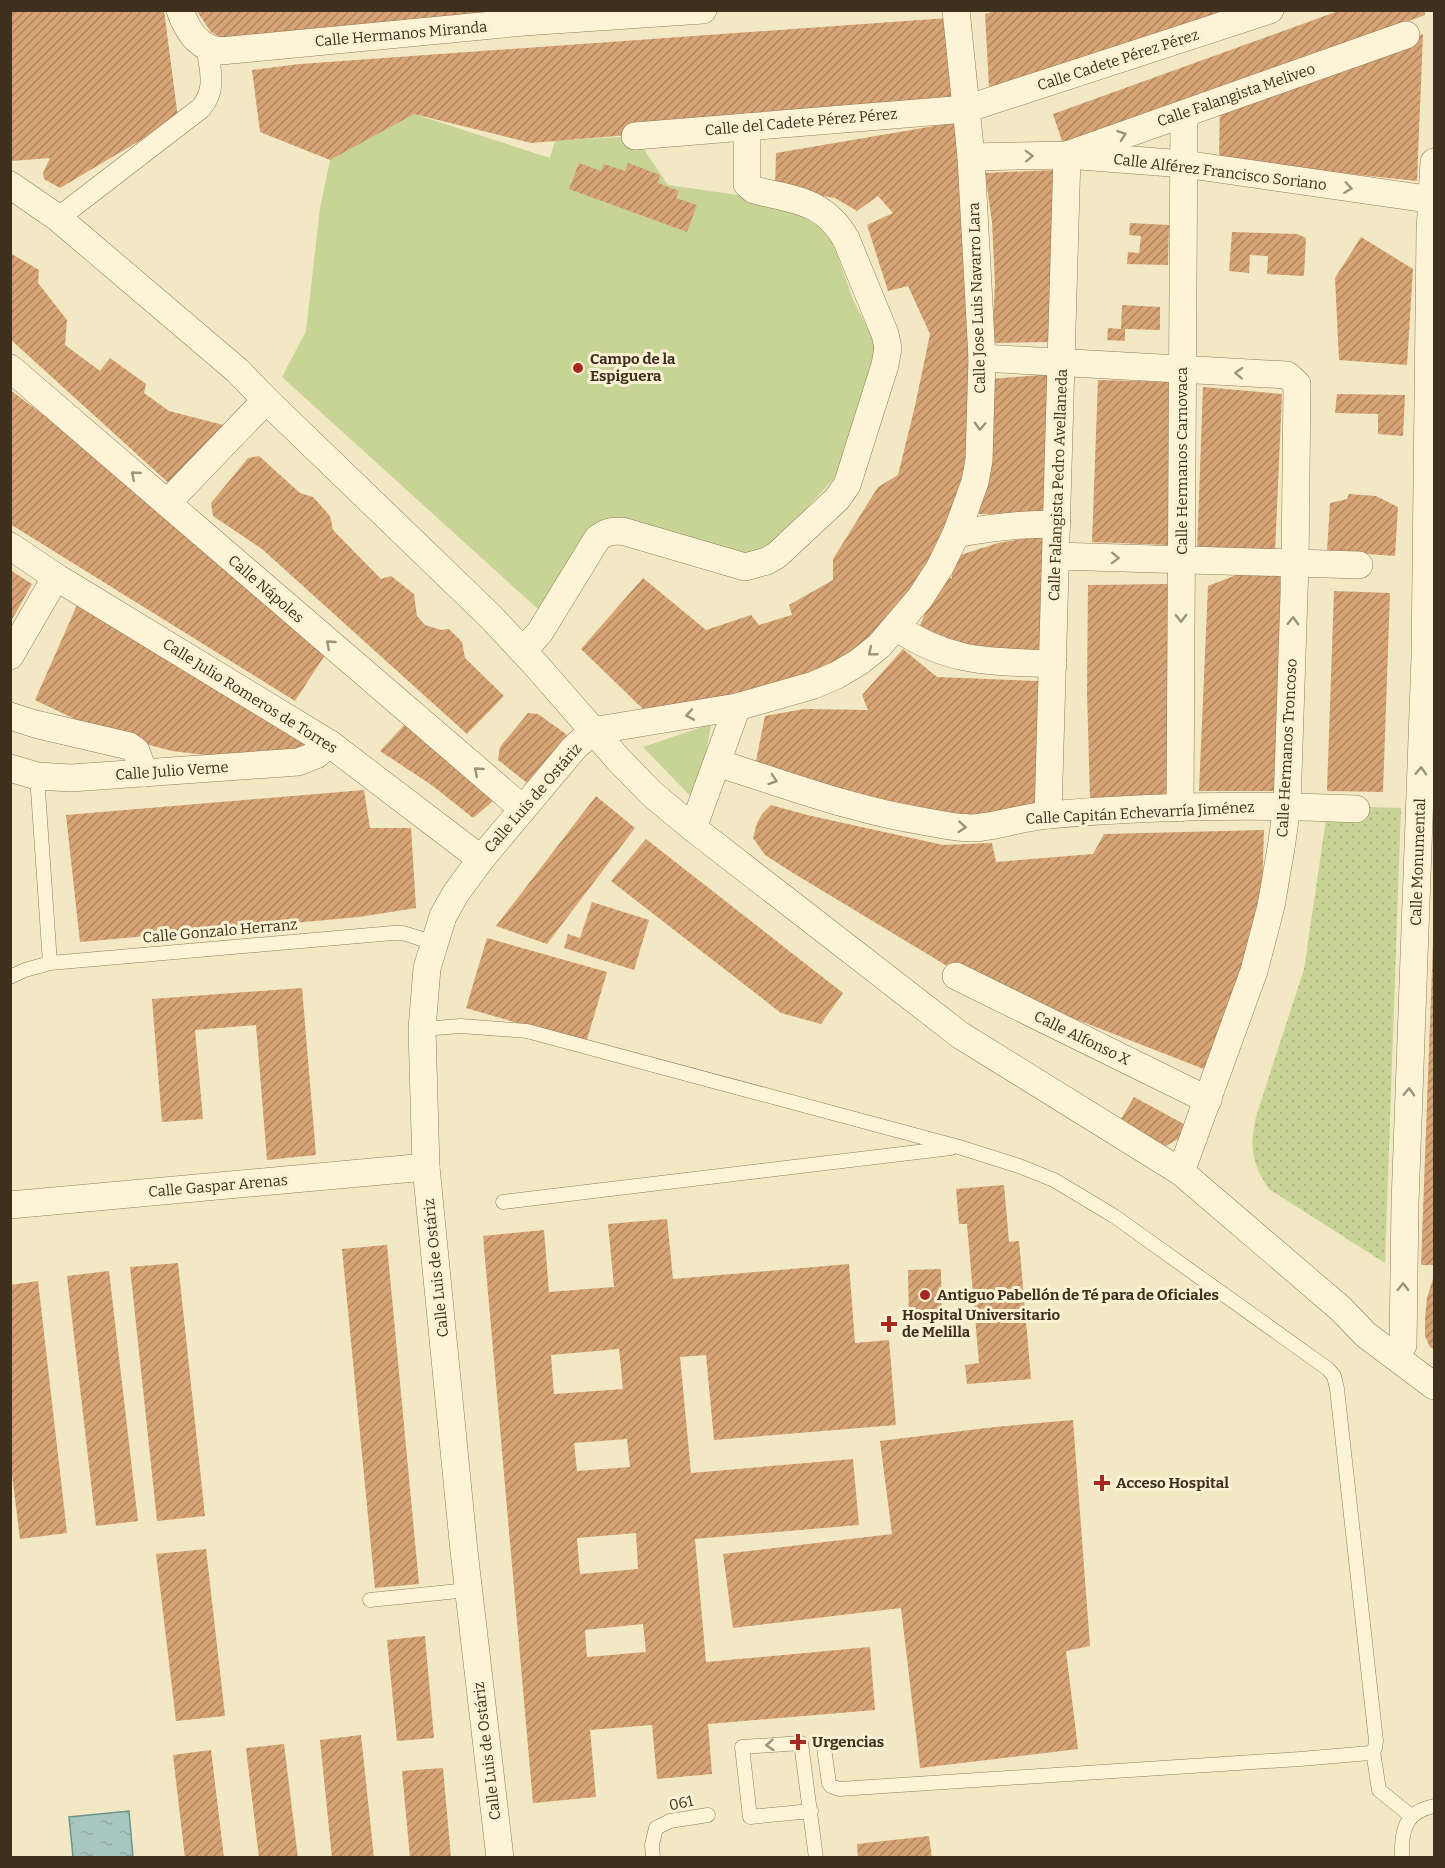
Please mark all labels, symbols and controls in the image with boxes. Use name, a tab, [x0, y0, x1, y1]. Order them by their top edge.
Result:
street label: Calle Hermanos Miranda	[314, 17, 488, 51]
street label: Calle Cadete Pérez Pérez	[1035, 25, 1201, 95]
street label: Calle Falangista Meliveo	[1155, 59, 1317, 131]
street label: Calle del Cadete Pérez Pérez	[704, 105, 898, 139]
one-way arrow	[1116, 130, 1127, 143]
one-way arrow	[1025, 149, 1034, 162]
street label: Calle Alférez Francisco Soriano	[1112, 150, 1328, 194]
one-way arrow	[1344, 181, 1353, 193]
street label: Calle Jose Luis Navarro Lara	[965, 202, 989, 394]
place label: Campo de la Espiguera	[590, 350, 676, 385]
marker: Campo de la Espiguera	[571, 361, 585, 375]
street label: Calle Hermanos Carnovaca	[1173, 367, 1191, 555]
one-way arrow	[1234, 367, 1243, 380]
street label: Calle Falangista Pedro Avellaneda	[1045, 369, 1071, 601]
one-way arrow	[974, 421, 986, 430]
one-way arrow	[131, 471, 142, 482]
street label: Calle Nápoles	[224, 551, 308, 627]
one-way arrow	[1110, 552, 1119, 564]
one-way arrow	[1175, 614, 1188, 623]
one-way arrow	[1287, 617, 1299, 626]
street label: Calle Julio Romeros de Torres	[159, 635, 341, 757]
one-way arrow	[326, 640, 337, 651]
one-way arrow	[868, 644, 879, 655]
street label: Calle Hermanos Troncoso	[1273, 658, 1301, 838]
one-way arrow	[685, 708, 694, 720]
street label: Calle Luis de Ostáriz	[480, 740, 586, 856]
street label: Calle Julio Verne	[115, 758, 229, 784]
one-way arrow	[474, 767, 485, 778]
one-way arrow	[1415, 767, 1427, 776]
one-way arrow	[767, 773, 778, 786]
street label: Calle Capitán Echevarría Jiménez	[1025, 798, 1255, 828]
street label: Calle Monumental	[1407, 798, 1429, 926]
one-way arrow	[957, 820, 966, 833]
street label: Calle Gonzalo Herranz	[142, 915, 298, 947]
street label: Calle Alfonso X	[1031, 1007, 1133, 1069]
one-way arrow	[1403, 1087, 1416, 1096]
street label: Calle Gaspar Arenas	[147, 1171, 289, 1201]
street label: Calle Luis de Ostáriz	[420, 1198, 452, 1338]
one-way arrow	[1397, 1282, 1410, 1291]
place label: Antiguo Pabellón de Té para de Oficiales	[937, 1286, 1219, 1304]
marker: Antiguo Pabellón de Té para de Oficiales	[918, 1288, 932, 1302]
place label: Hospital Universitario de Melilla	[902, 1306, 1061, 1341]
marker: Hospital Universitario de Melilla	[880, 1315, 898, 1333]
marker: Acceso Hospital	[1093, 1474, 1111, 1492]
place label: Acceso Hospital	[1116, 1474, 1229, 1492]
street label: Calle Luis de Ostáriz	[470, 1681, 504, 1821]
marker: Urgencias	[789, 1733, 807, 1751]
place label: Urgencias	[812, 1733, 884, 1751]
one-way arrow	[765, 1738, 774, 1751]
street label: 061	[667, 1792, 695, 1814]

